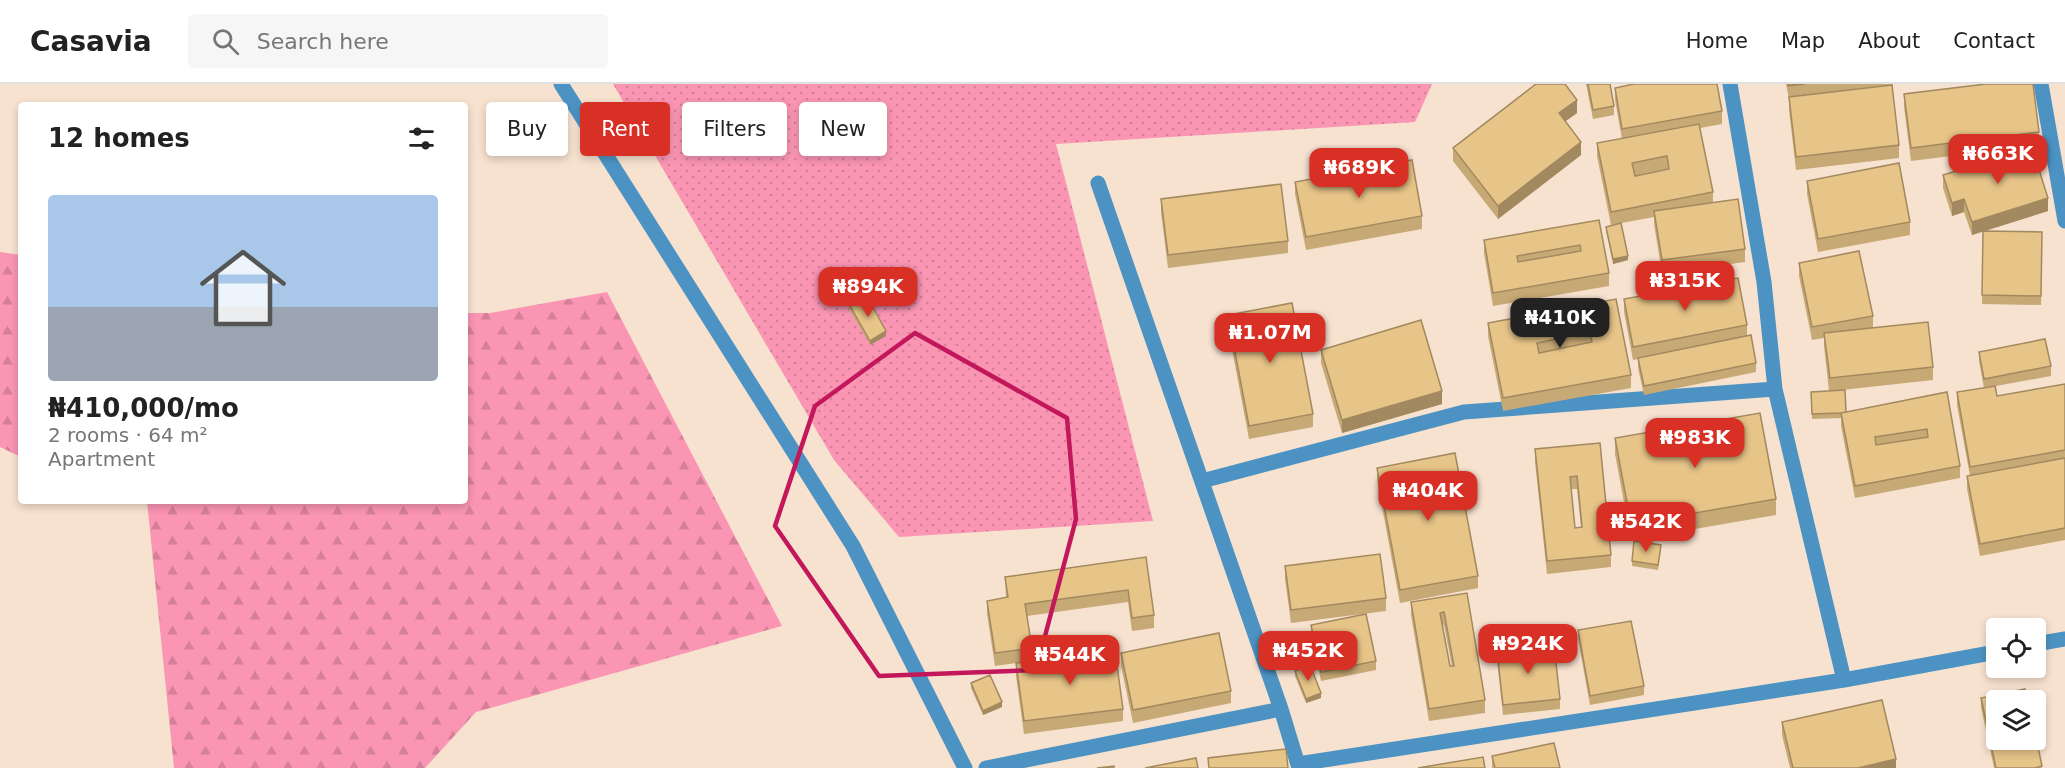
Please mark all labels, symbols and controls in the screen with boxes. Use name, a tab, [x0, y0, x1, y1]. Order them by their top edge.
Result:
search box	[188, 14, 608, 68]
text: Casavia	[30, 25, 152, 58]
icon: search	[209, 25, 242, 58]
text: Search here	[257, 29, 389, 54]
text: Home	[1686, 29, 1748, 53]
text: Map	[1781, 29, 1825, 53]
text: About	[1858, 29, 1920, 53]
text: Contact	[1953, 29, 2035, 53]
chip: Buy	[486, 102, 568, 156]
chip: Rent	[580, 102, 670, 156]
chip: Filters	[682, 102, 787, 156]
chip: New	[799, 102, 887, 156]
icon: filters	[405, 122, 438, 155]
text: 12 homes	[48, 123, 190, 153]
pin: ₦663K	[1956, 134, 2040, 185]
text: ₦663K	[1962, 141, 2034, 165]
pin: ₦689K	[1317, 148, 1401, 199]
text: ₦689K	[1323, 155, 1395, 179]
icon: home	[189, 234, 297, 342]
pin: ₦315K	[1643, 261, 1727, 312]
pin: ₦894K	[826, 267, 910, 318]
text: ₦315K	[1649, 268, 1721, 292]
text: ₦894K	[832, 274, 904, 298]
pin: ₦410K	[1518, 298, 1602, 349]
text: ₦410K	[1524, 305, 1596, 329]
pin: ₦1.07M	[1221, 313, 1319, 364]
text: ₦1.07M	[1228, 320, 1312, 344]
text: ₦410,000/mo	[48, 393, 239, 423]
pin: ₦983K	[1653, 418, 1737, 469]
text: 2 rooms · 64 m²	[48, 423, 208, 447]
text: ₦983K	[1659, 425, 1731, 449]
text: Apartment	[48, 447, 155, 471]
pin: ₦404K	[1386, 471, 1470, 522]
text: ₦404K	[1392, 478, 1464, 502]
pin: ₦542K	[1604, 502, 1688, 553]
text: ₦542K	[1610, 509, 1682, 533]
map controls	[1986, 618, 2046, 750]
button: locate	[1986, 618, 2046, 678]
pin: ₦924K	[1486, 624, 1570, 675]
pin: ₦452K	[1266, 631, 1350, 682]
text: ₦924K	[1492, 631, 1564, 655]
pin: ₦544K	[1028, 635, 1112, 686]
text: ₦452K	[1272, 638, 1344, 662]
text: ₦544K	[1034, 642, 1106, 666]
button: layers	[1986, 690, 2046, 750]

